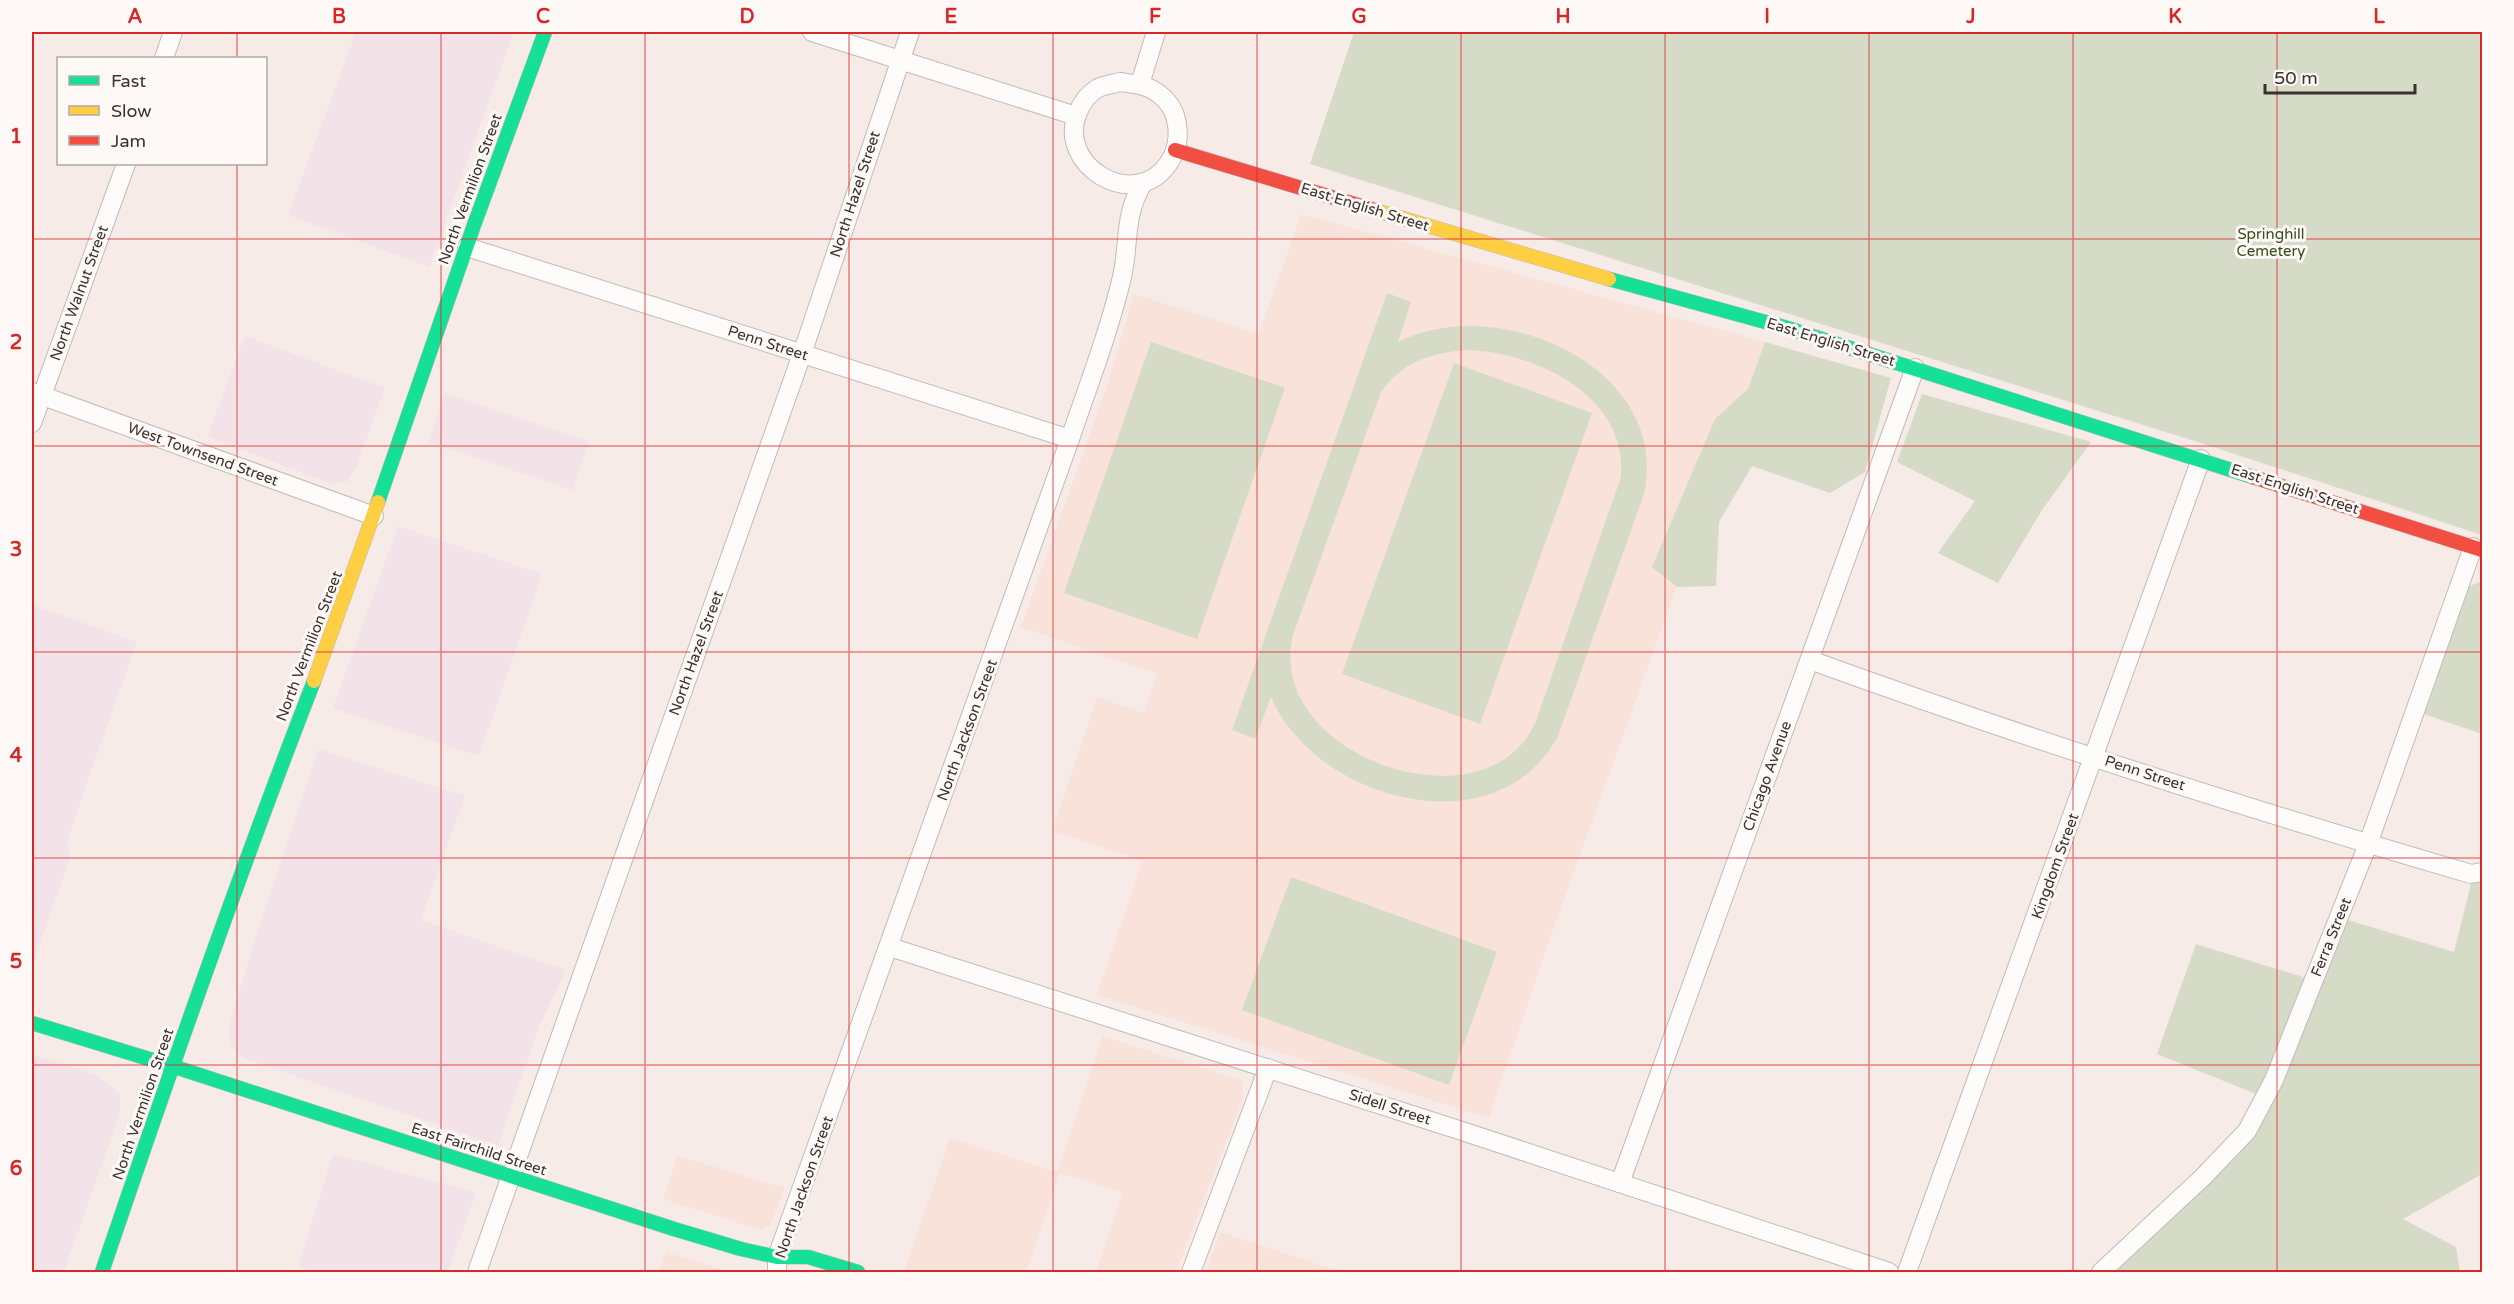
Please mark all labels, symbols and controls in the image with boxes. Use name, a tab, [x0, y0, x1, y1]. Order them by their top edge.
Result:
text: A	[128, 5, 143, 29]
text: B	[332, 5, 346, 29]
text: C	[536, 5, 550, 29]
text: D	[739, 5, 755, 29]
text: E	[945, 5, 958, 29]
text: F	[1149, 5, 1161, 29]
text: G	[1351, 5, 1367, 29]
text: H	[1555, 5, 1571, 29]
text: I	[1764, 5, 1770, 29]
text: J	[1965, 5, 1976, 29]
text: K	[2168, 5, 2182, 29]
text: L	[2373, 5, 2385, 29]
legend	[57, 57, 267, 165]
scale bar	[2265, 57, 2415, 95]
text: 50 m	[2274, 67, 2318, 89]
text: Fast	[111, 70, 146, 92]
text: Slow	[111, 100, 152, 122]
street label: North Vermilion Street	[434, 111, 506, 267]
text: 1	[10, 125, 22, 149]
street label: North Hazel Street	[826, 128, 884, 259]
text: Jam	[111, 130, 146, 152]
street label: East English Street	[1299, 179, 1432, 235]
street label: North Walnut Street	[46, 223, 112, 363]
park label: Springhill Cemetery	[2237, 225, 2305, 260]
street label: East English Street	[1765, 314, 1898, 370]
street label: Penn Street	[726, 322, 811, 365]
text: 2	[10, 331, 22, 355]
street label: West Townsend Street	[125, 418, 281, 490]
street label: East English Street	[2229, 460, 2361, 518]
text: 3	[10, 538, 22, 562]
street label: North Vermilion Street	[272, 568, 346, 724]
street label: North Hazel Street	[665, 588, 727, 718]
street label: North Jackson Street	[933, 657, 1001, 803]
street label: Chicago Avenue	[1739, 718, 1795, 834]
text: 4	[10, 744, 23, 768]
street label: Penn Street	[2103, 752, 2188, 795]
street label: Kingdom Street	[2027, 810, 2083, 921]
street label: Ferra Street	[2307, 895, 2355, 979]
text: 5	[10, 950, 22, 974]
street label: North Vermilion Street	[109, 1026, 178, 1182]
street label: Sidell Street	[1347, 1085, 1433, 1129]
street label: North Jackson Street	[771, 1113, 837, 1260]
street label: East Fairchild Street	[409, 1119, 549, 1179]
text: 6	[10, 1157, 22, 1181]

